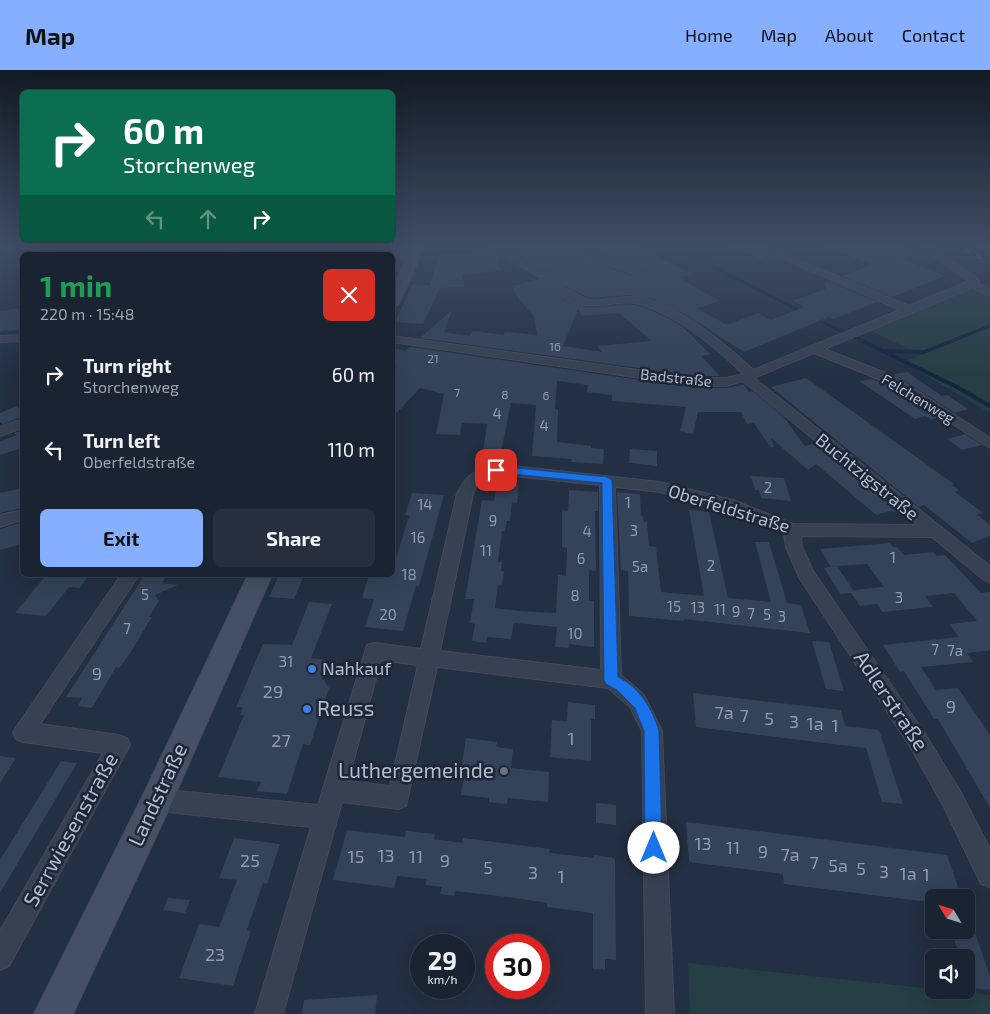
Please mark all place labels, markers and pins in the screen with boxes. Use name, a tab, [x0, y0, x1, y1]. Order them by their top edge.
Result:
pin	[475, 449, 517, 491]
place label: Nahkauf	[322, 657, 392, 679]
marker: Nahkauf	[306, 663, 318, 675]
place label: Reuss	[317, 695, 374, 720]
marker: Reuss	[301, 703, 313, 715]
place label: Luthergemeinde	[338, 757, 494, 782]
marker: Luthergemeinde	[498, 765, 510, 777]

